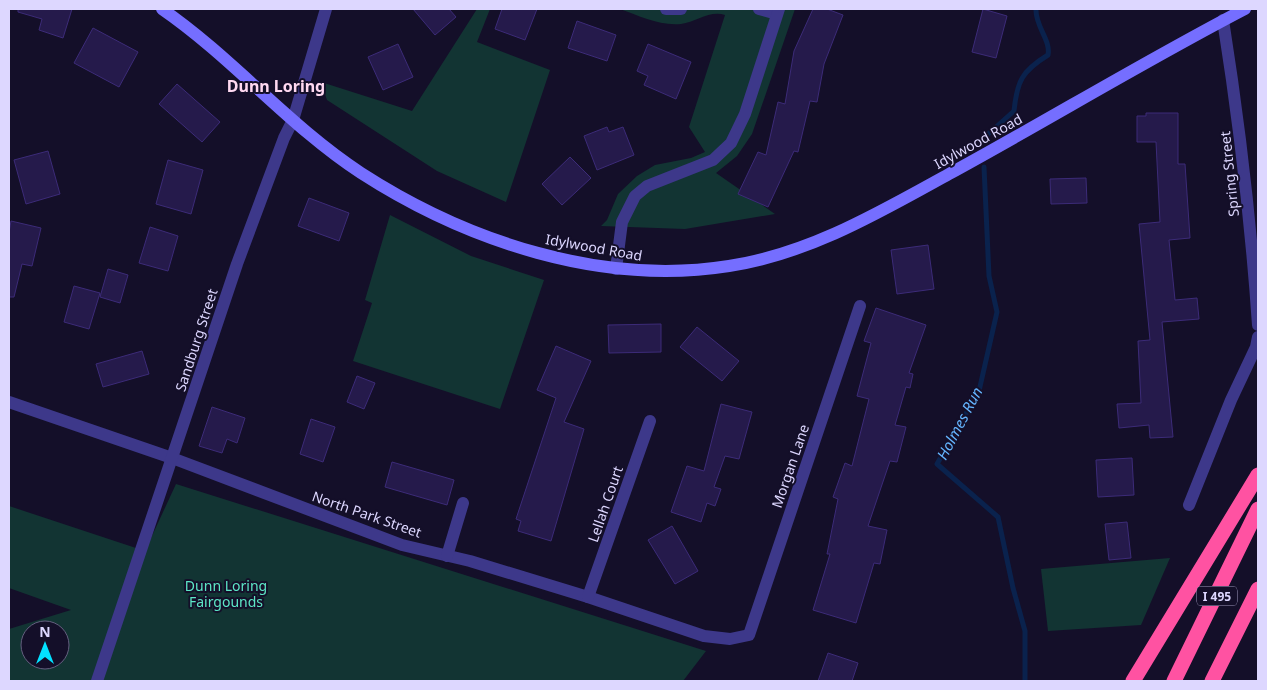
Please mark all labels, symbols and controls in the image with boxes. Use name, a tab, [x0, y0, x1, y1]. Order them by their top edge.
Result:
district label: Dunn Loring	[227, 75, 325, 97]
street label: Idylwood Road	[931, 109, 1025, 173]
street label: Spring Street	[1215, 130, 1243, 218]
street label: Idylwood Road	[544, 229, 644, 265]
street label: Sandburg Street	[170, 286, 222, 394]
water label: Holmes Run	[932, 383, 986, 463]
street label: Morgan Lane	[767, 422, 813, 510]
street label: Lellah Court	[583, 463, 627, 545]
street label: North Park Street	[310, 486, 424, 542]
park label: Dunn Loring Fairgounds	[185, 576, 267, 611]
road number: I 495	[1197, 586, 1237, 606]
north arrow	[20, 620, 70, 670]
text: N	[39, 622, 51, 641]

